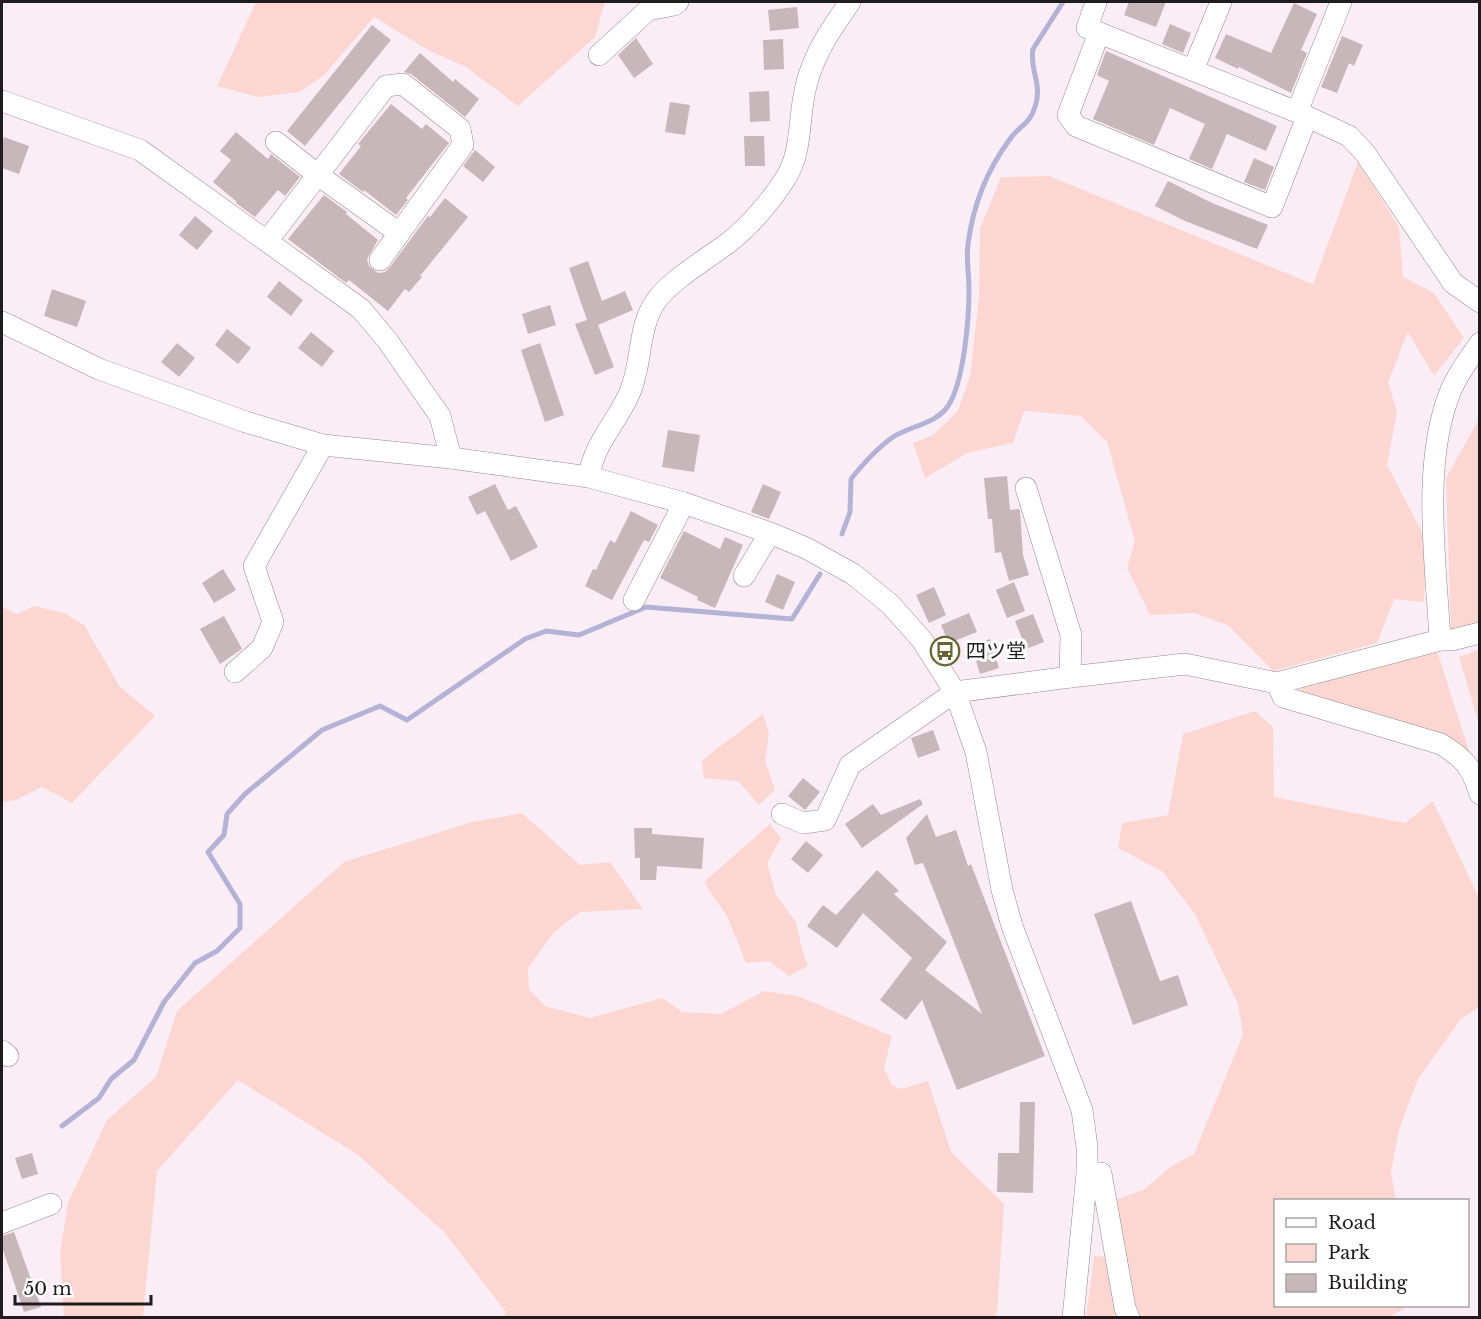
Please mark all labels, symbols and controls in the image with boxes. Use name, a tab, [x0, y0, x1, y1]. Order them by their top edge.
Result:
bus stop icon: 四ツ堂	[929, 635, 961, 667]
place label: 四ツ堂	[966, 639, 1026, 663]
legend	[1274, 1199, 1469, 1307]
text: Road	[1328, 1212, 1376, 1234]
text: Park	[1328, 1242, 1370, 1264]
scale bar	[15, 1268, 152, 1306]
text: Building	[1328, 1272, 1407, 1294]
text: 50 m	[24, 1278, 72, 1300]

